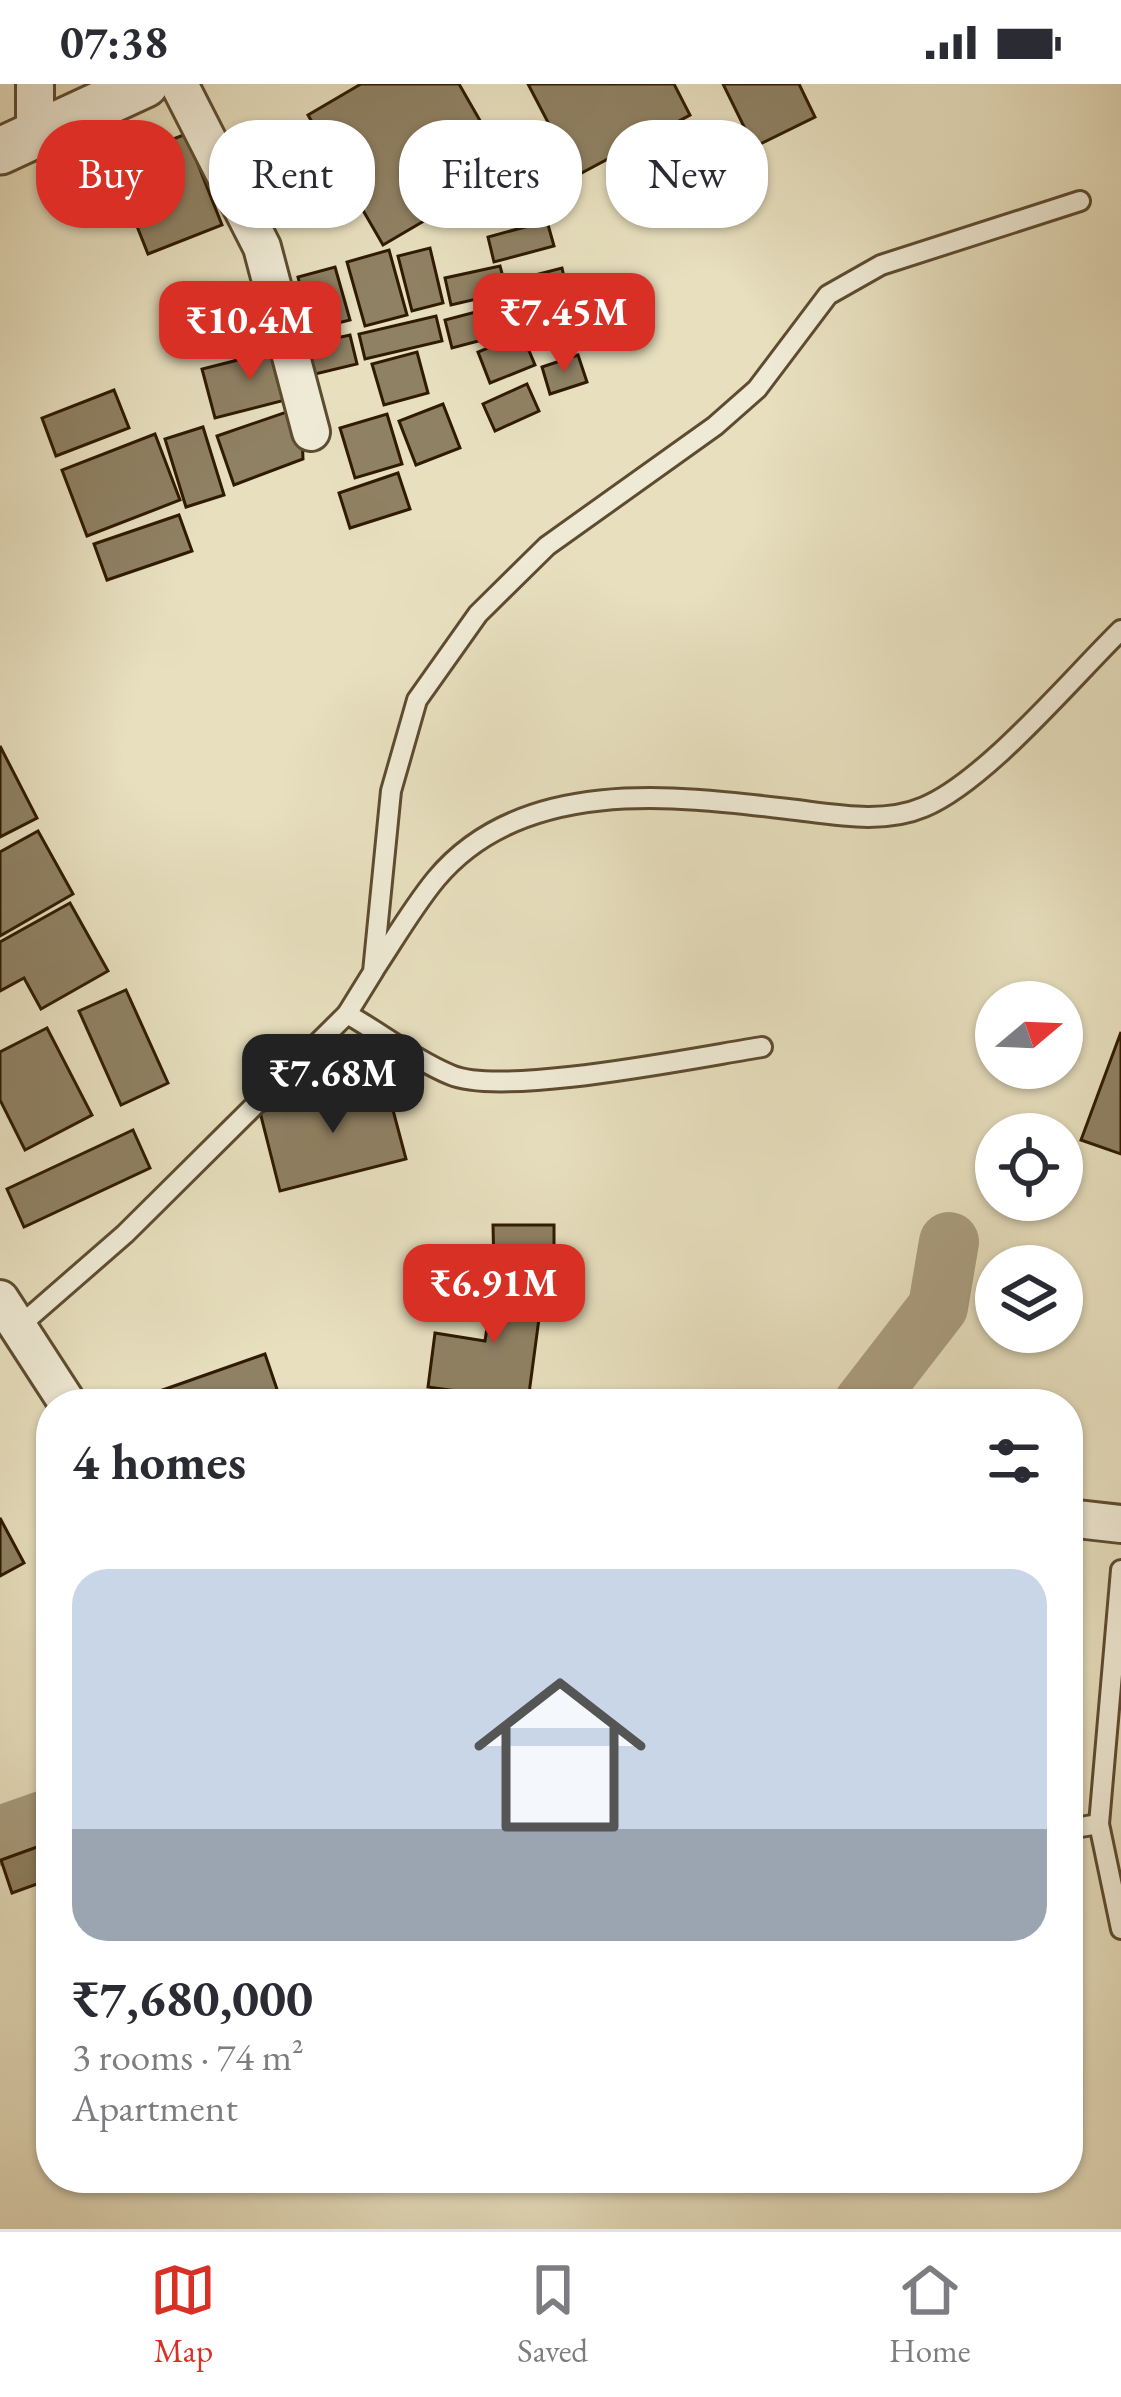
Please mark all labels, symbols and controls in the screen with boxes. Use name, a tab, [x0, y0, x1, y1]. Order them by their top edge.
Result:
text: 07:38	[60, 13, 168, 71]
chip: Buy	[36, 120, 185, 228]
chip: Rent	[209, 120, 375, 228]
chip: Filters	[399, 120, 582, 228]
chip: New	[606, 120, 768, 228]
pin: ₹7.45M	[466, 273, 662, 375]
pin: ₹10.4M	[152, 281, 348, 383]
text: ₹7.45M	[500, 286, 628, 337]
text: ₹10.4M	[186, 294, 314, 345]
north arrow	[975, 981, 1083, 1089]
map controls	[975, 981, 1083, 1353]
pin: ₹7.68M	[235, 1034, 431, 1136]
text: ₹7.68M	[269, 1047, 397, 1098]
button: locate	[975, 1113, 1083, 1221]
pin: ₹6.91M	[396, 1244, 592, 1346]
button: layers	[975, 1245, 1083, 1353]
text: ₹6.91M	[430, 1257, 558, 1308]
text: 4 homes	[72, 1428, 246, 1494]
icon: filters	[981, 1428, 1047, 1494]
icon: home	[452, 1647, 668, 1863]
text: ₹7,680,000	[72, 1965, 313, 2031]
text: 3 rooms · 74 m²	[72, 2031, 304, 2082]
text: Apartment	[72, 2082, 238, 2133]
tab: Map	[150, 2257, 216, 2372]
tab: Saved	[517, 2257, 588, 2372]
tab: Home	[889, 2257, 971, 2372]

